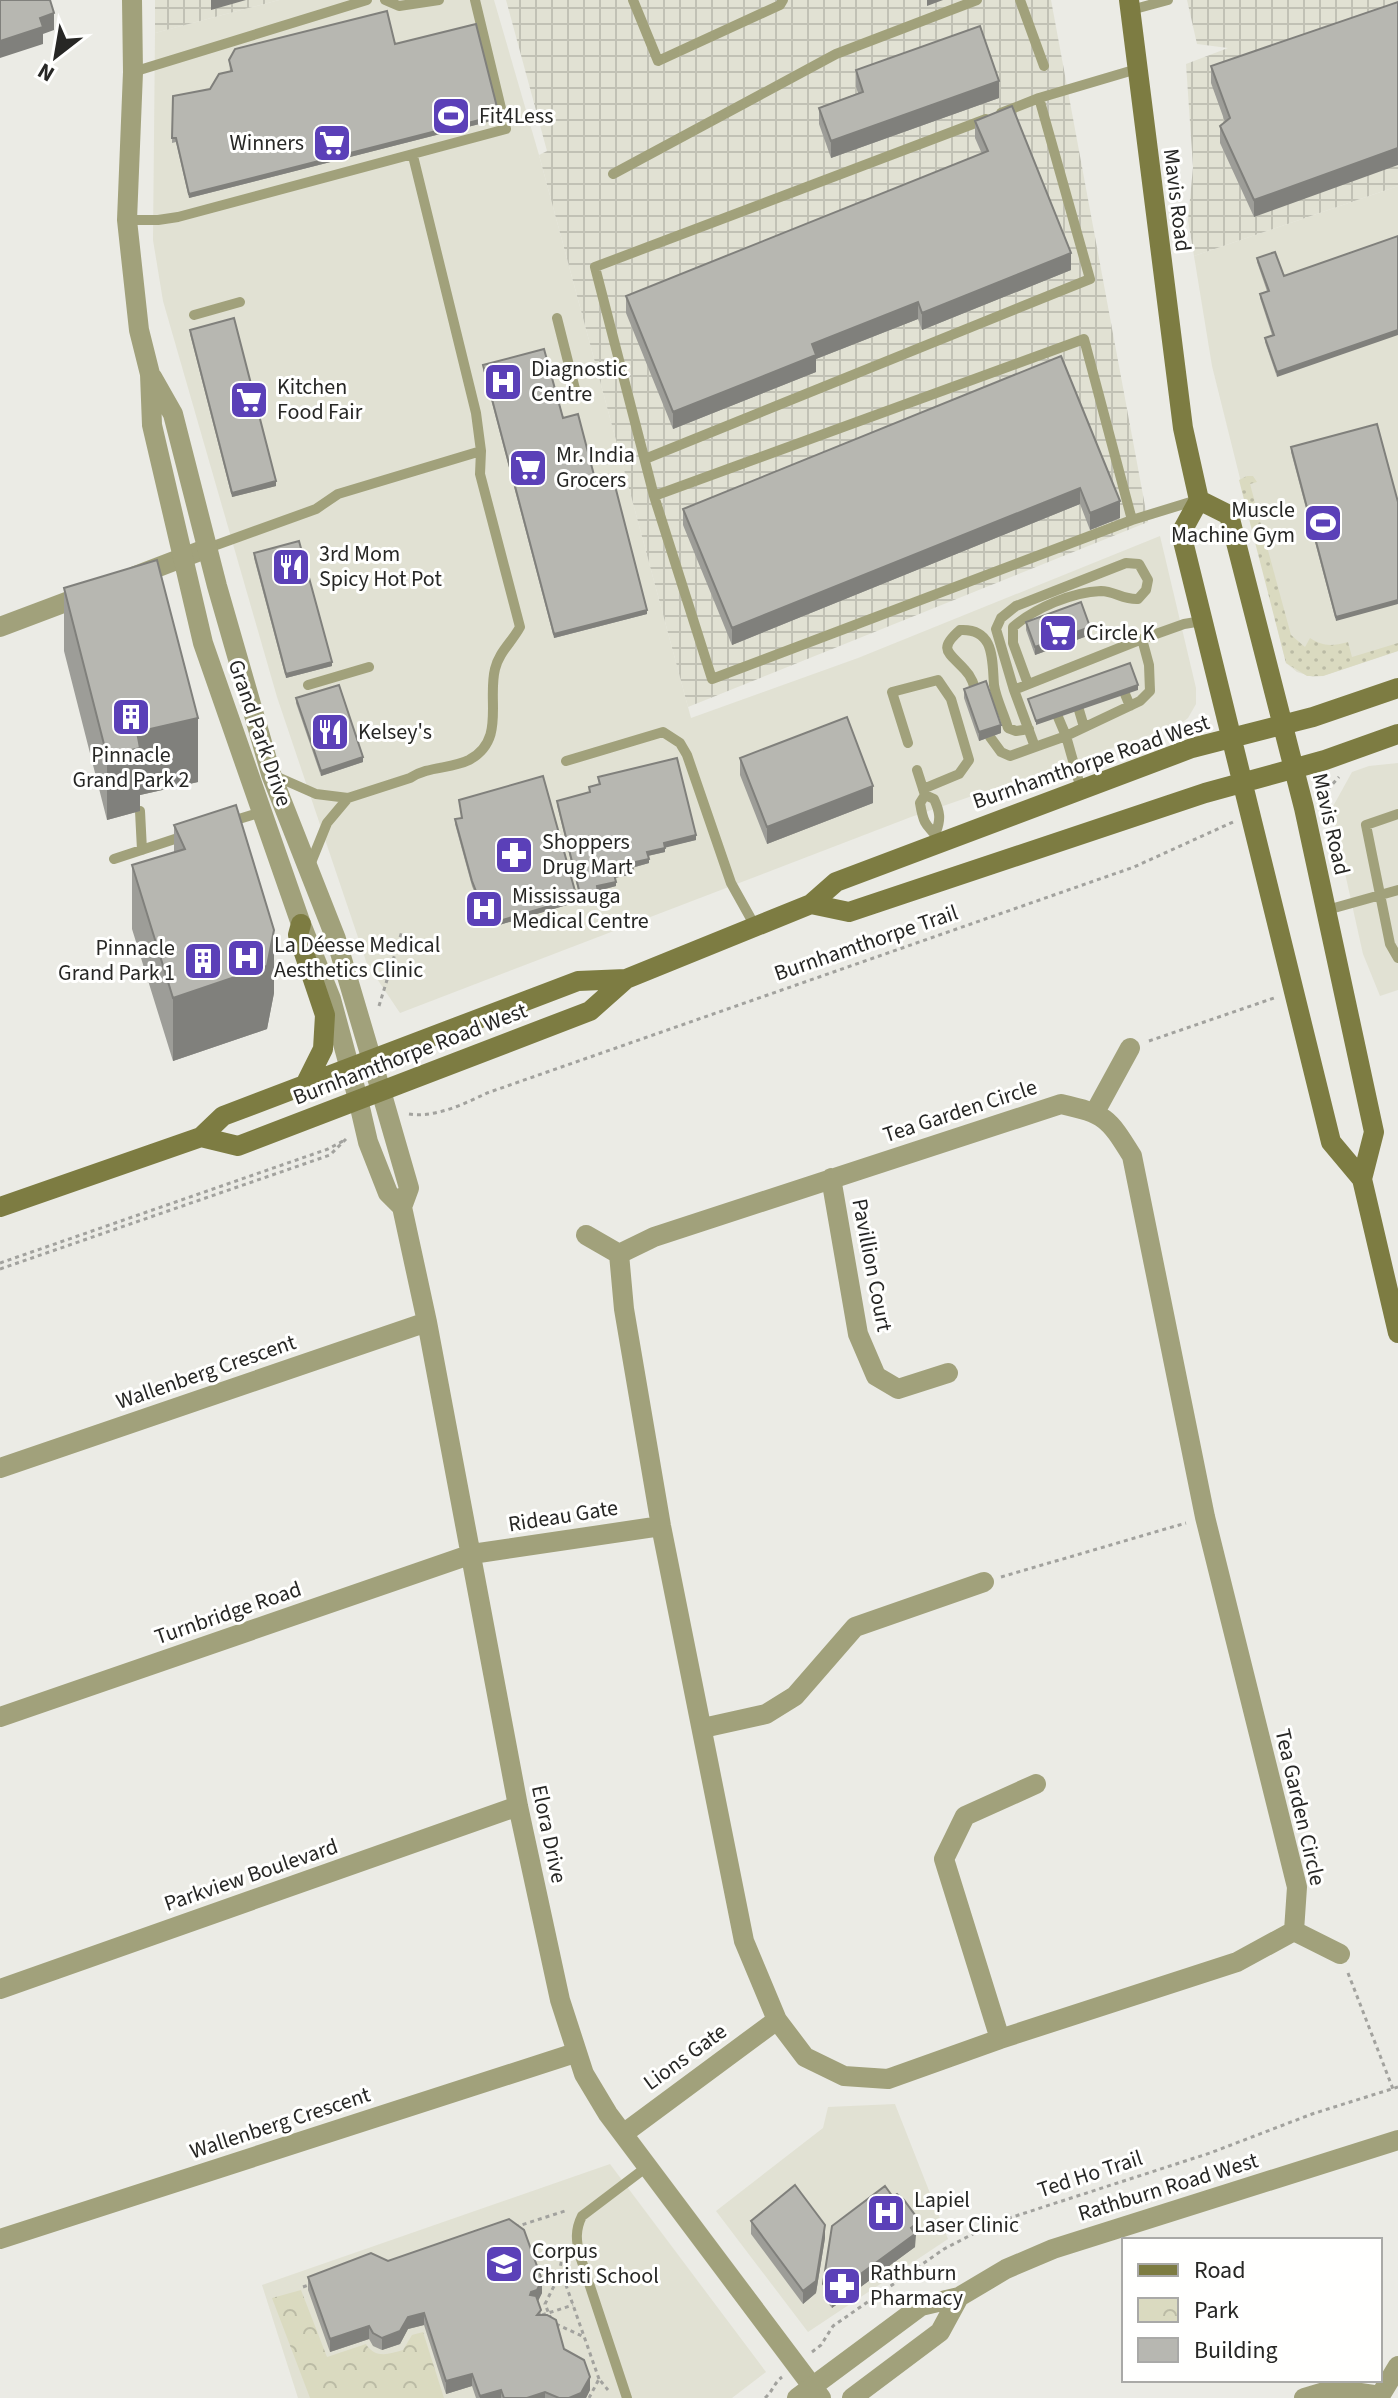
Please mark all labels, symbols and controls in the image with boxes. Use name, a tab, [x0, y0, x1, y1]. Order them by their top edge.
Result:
north arrow	[16, 16, 96, 96]
text: N	[32, 55, 61, 90]
sports icon: Fit4Less	[430, 95, 472, 137]
place label: Fit4Less	[479, 100, 553, 132]
supermarket icon: Winners	[311, 122, 353, 164]
place label: Winners	[230, 127, 304, 159]
street label: Mavis Road	[1155, 147, 1199, 253]
place label: Diagnostic Centre	[531, 353, 628, 410]
hospital icon: Diagnostic Centre	[482, 361, 524, 403]
place label: Kitchen Food Fair	[277, 371, 363, 428]
supermarket icon: Kitchen Food Fair	[228, 379, 270, 421]
place label: Mr. India Grocers	[556, 439, 635, 496]
supermarket icon: Mr. India Grocers	[507, 447, 549, 489]
place label: Muscle Machine Gym	[1171, 494, 1295, 551]
sports icon: Muscle Machine Gym	[1302, 502, 1344, 544]
place label: 3rd Mom Spicy Hot Pot	[319, 538, 442, 595]
restaurant icon: 3rd Mom Spicy Hot Pot	[270, 546, 312, 588]
supermarket icon: Circle K	[1037, 612, 1079, 654]
place label: Circle K	[1086, 617, 1155, 649]
street label: Grand Park Drive	[220, 655, 300, 811]
building icon: Pinnacle Grand Park 2	[110, 696, 152, 738]
street label: Burnhamthorpe Road West	[968, 706, 1214, 818]
restaurant icon: Kelsey's	[309, 711, 351, 753]
place label: Kelsey's	[358, 716, 432, 748]
place label: Pinnacle Grand Park 2	[73, 739, 189, 796]
street label: Mavis Road	[1304, 770, 1358, 878]
place label: Shoppers Drug Mart	[542, 826, 633, 883]
pharmacy icon: Shoppers Drug Mart	[493, 834, 535, 876]
place label: Mississauga Medical Centre	[512, 880, 649, 937]
hospital icon: Mississauga Medical Centre	[463, 888, 505, 930]
street label: Burnhamthorpe Trail	[770, 897, 962, 989]
place label: La Déesse Medical Aesthetics Clinic	[274, 929, 440, 986]
place label: Pinnacle Grand Park 1	[58, 932, 175, 989]
hospital icon: La Déesse Medical Aesthetics Clinic	[225, 937, 267, 979]
building icon: Pinnacle Grand Park 1	[182, 940, 224, 982]
street label: Burnhamthorpe Road West	[288, 994, 532, 1113]
street label: Tea Garden Circle	[879, 1071, 1041, 1151]
street label: Pavillion Court	[843, 1196, 901, 1335]
street label: Wallenberg Crescent	[112, 1326, 301, 1418]
street label: Rideau Gate	[506, 1492, 620, 1540]
street label: Turnbridge Road	[150, 1573, 306, 1653]
street label: Tea Garden Circle	[1266, 1725, 1334, 1889]
street label: Elora Drive	[523, 1782, 575, 1886]
street label: Parkview Boulevard	[160, 1830, 342, 1920]
street label: Lions Gate	[637, 2016, 733, 2098]
street label: Wallenberg Crescent	[186, 2079, 375, 2167]
street label: Ted Ho Trail	[1033, 2142, 1147, 2206]
street label: Rathburn Road West	[1074, 2144, 1263, 2230]
place label: Lapiel Laser Clinic	[914, 2184, 1019, 2241]
hospital icon: Lapiel Laser Clinic	[865, 2192, 907, 2234]
place label: Corpus Christi School	[532, 2235, 659, 2292]
legend	[1122, 2238, 1382, 2382]
school or university icon: Corpus Christi School	[483, 2243, 525, 2285]
text: Road	[1194, 2253, 1246, 2288]
place label: Rathburn Pharmacy	[870, 2257, 964, 2314]
pharmacy icon: Rathburn Pharmacy	[821, 2265, 863, 2307]
text: Park	[1194, 2293, 1239, 2328]
text: Building	[1194, 2333, 1278, 2368]

